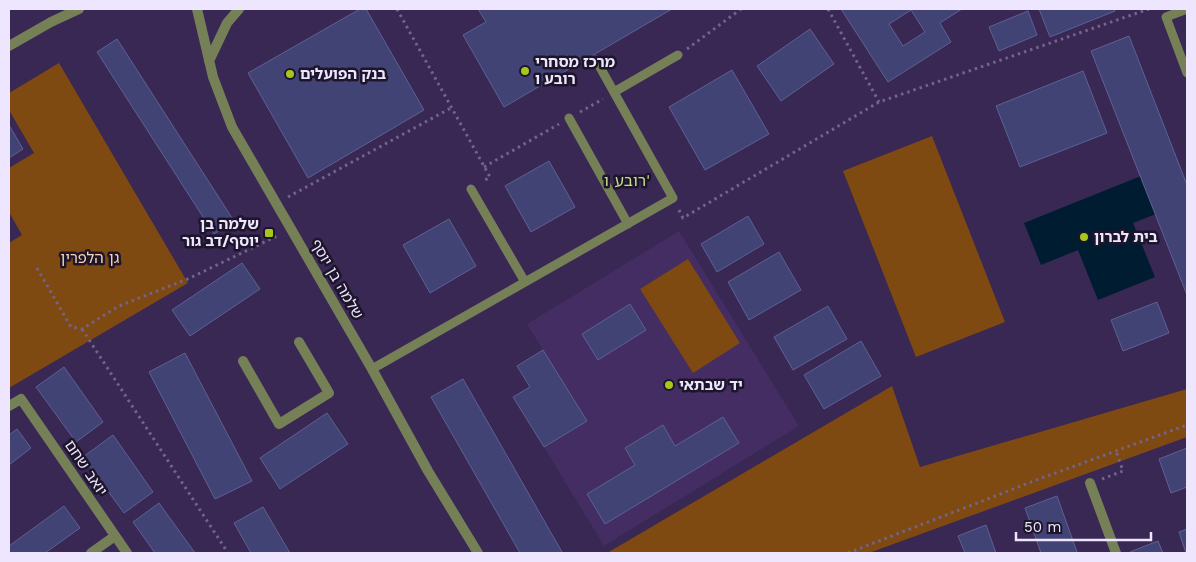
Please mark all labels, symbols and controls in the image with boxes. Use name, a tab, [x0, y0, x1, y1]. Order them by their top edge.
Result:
place label: מרכז מסחרי רובע ו	[535, 53, 616, 88]
place label: בנק הפועלים	[300, 65, 386, 83]
marker: מרכז מסחרי רובע ו	[519, 65, 531, 77]
marker: בנק הפועלים	[284, 68, 296, 80]
district label: רובע ו'	[604, 171, 650, 190]
place label: שלמה בן יוסף/דב גור	[182, 215, 259, 250]
marker: שלמה בן יוסף/דב גור	[263, 227, 275, 239]
place label: בית לברון	[1094, 228, 1158, 246]
marker: בית לברון	[1078, 231, 1090, 243]
street label: שלמה בן יוסף	[307, 236, 367, 322]
park label: גן הלפרין	[61, 249, 120, 267]
place label: יד שבתאי	[679, 376, 743, 394]
marker: יד שבתאי	[663, 379, 675, 391]
street label: יואב שחם	[61, 437, 111, 499]
scale bar	[1016, 510, 1151, 542]
text: 50 m	[1024, 518, 1061, 536]

